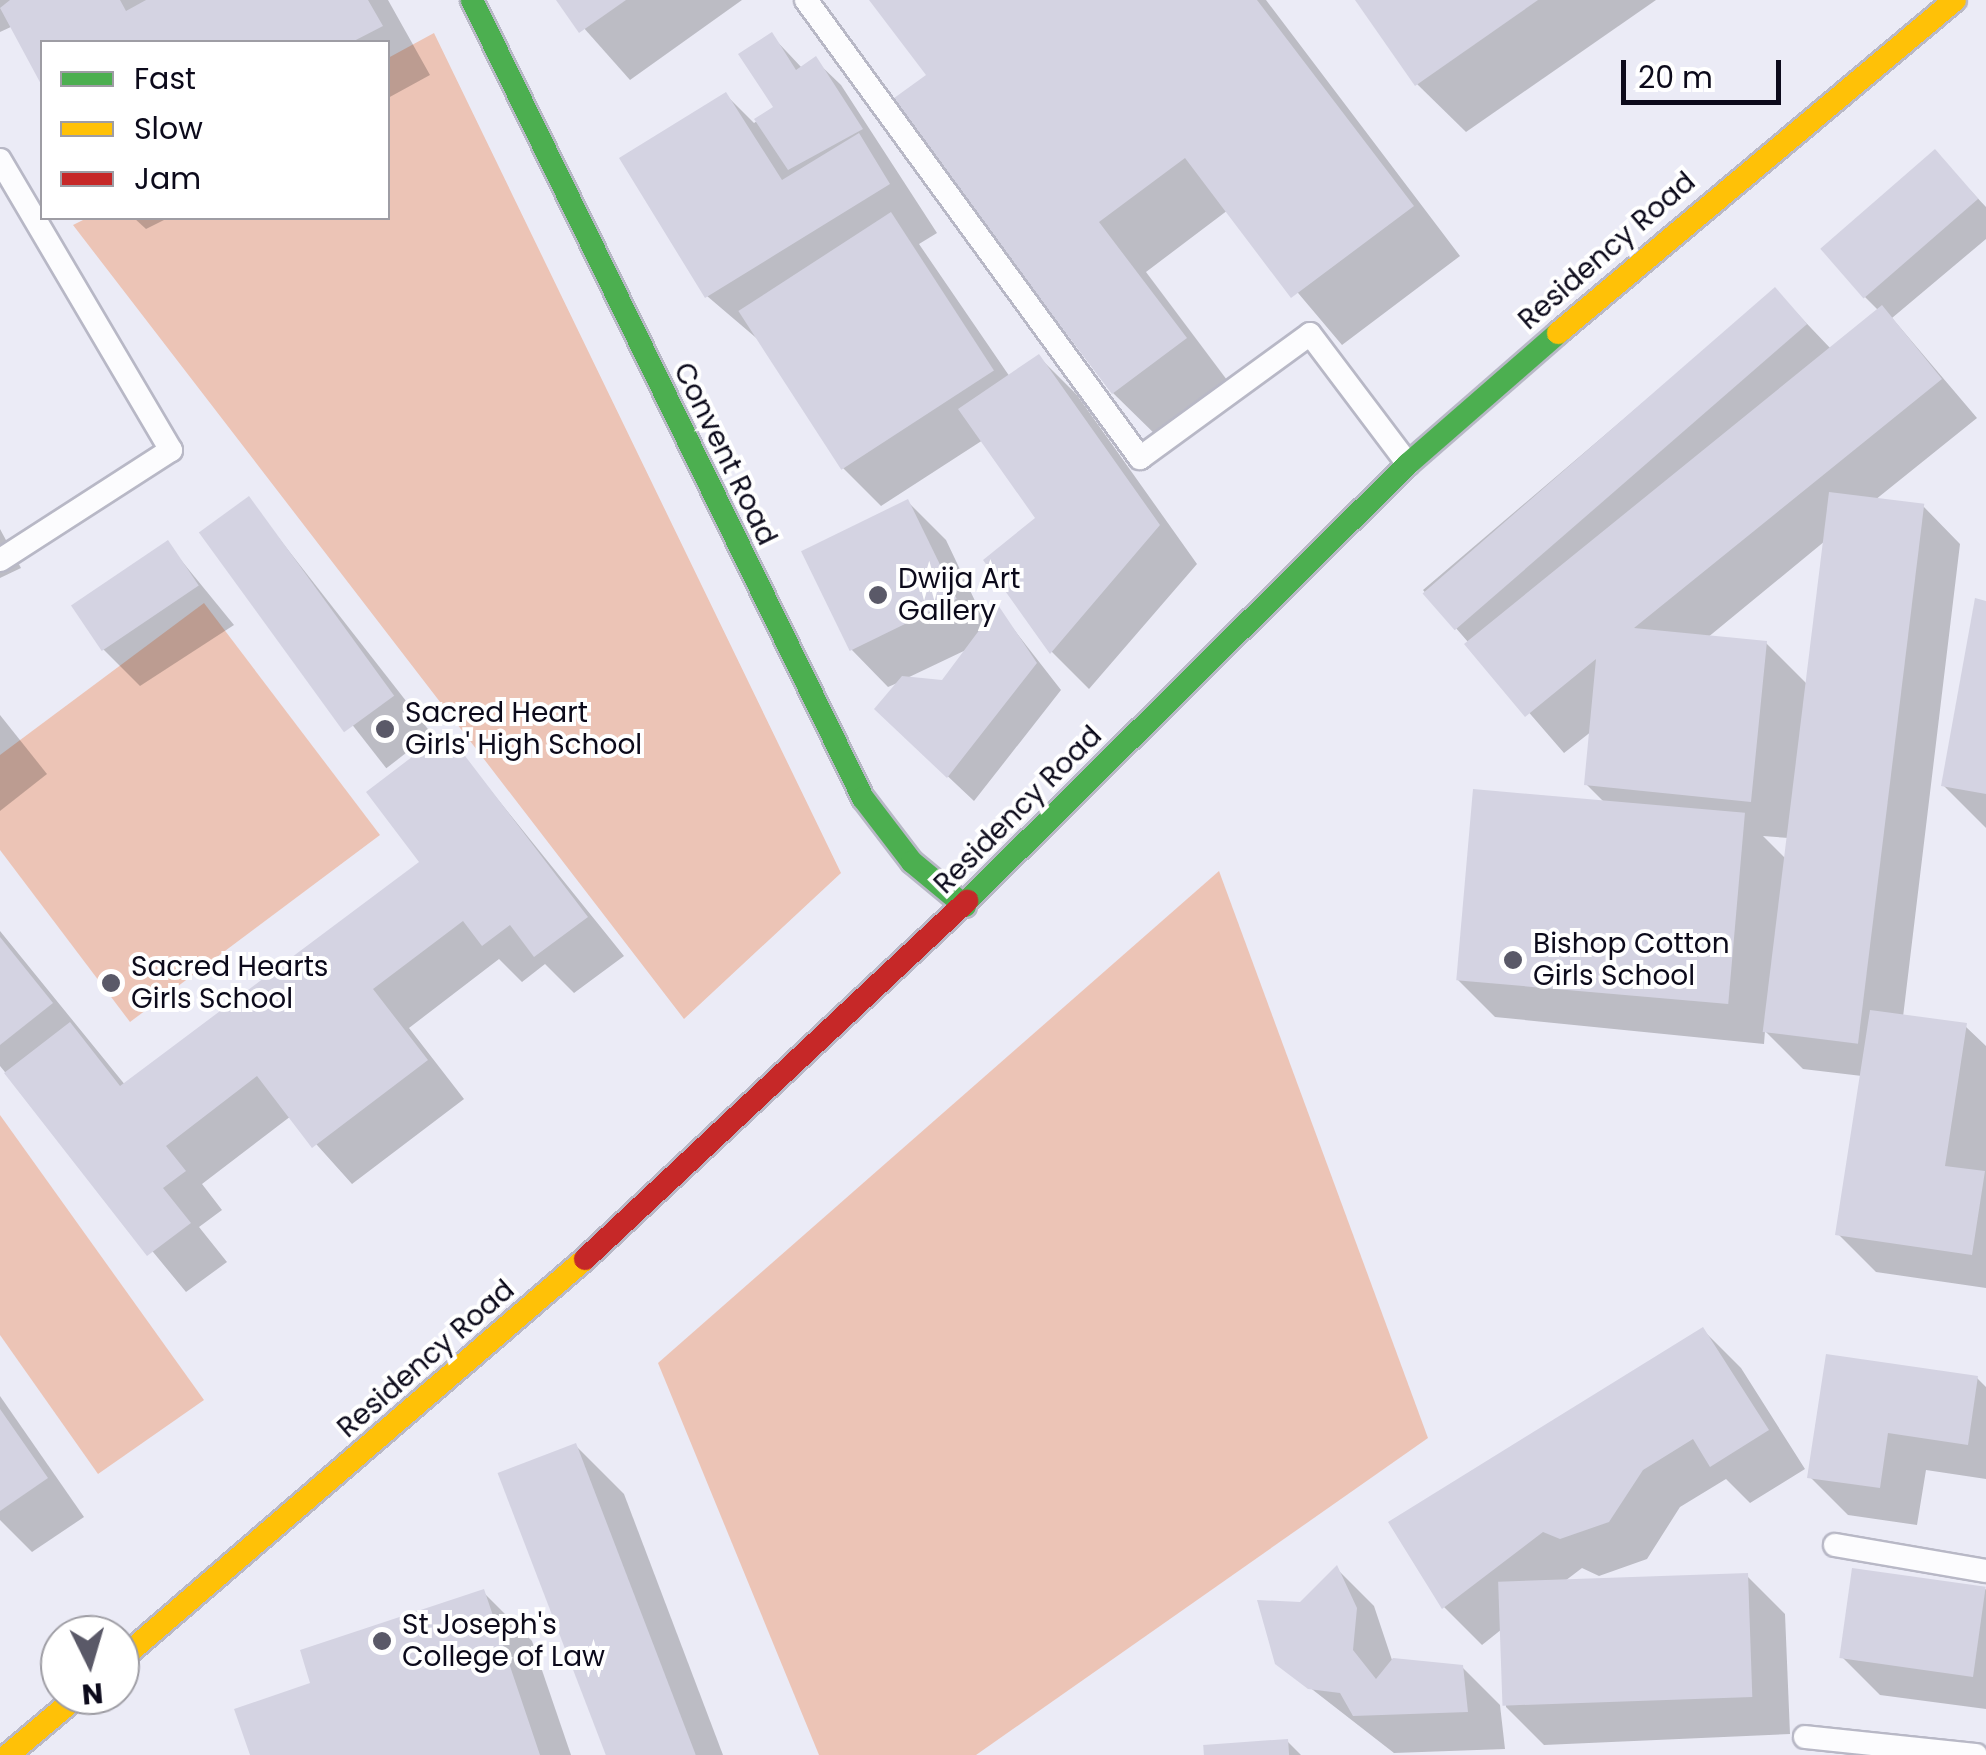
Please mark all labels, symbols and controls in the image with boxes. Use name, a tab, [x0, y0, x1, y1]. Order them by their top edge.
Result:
legend	[40, 40, 390, 220]
scale bar	[1626, 40, 1786, 102]
text: 20 m	[1638, 56, 1713, 99]
text: Fast	[134, 57, 196, 100]
text: Slow	[134, 107, 203, 150]
text: Jam	[134, 157, 201, 200]
street label: Residency Road	[1512, 165, 1702, 337]
street label: Convent Road	[666, 357, 784, 551]
place label: Dwija Art Gallery	[898, 562, 1020, 628]
marker: Dwija Art Gallery	[867, 584, 889, 606]
place label: Sacred Heart Girls' High School	[405, 696, 642, 762]
marker: Sacred Heart Girls' High School	[374, 718, 396, 740]
street label: Residency Road	[927, 719, 1109, 901]
place label: Bishop Cotton Girls School	[1533, 927, 1730, 993]
marker: Bishop Cotton Girls School	[1502, 949, 1524, 971]
place label: Sacred Hearts Girls School	[131, 950, 328, 1016]
marker: Sacred Hearts Girls School	[100, 972, 122, 994]
street label: Residency Road	[331, 1273, 521, 1445]
place label: St Joseph's College of Law	[402, 1608, 605, 1674]
north arrow	[40, 1615, 140, 1715]
marker: St Joseph's College of Law	[371, 1630, 393, 1652]
text: N	[80, 1673, 105, 1714]

